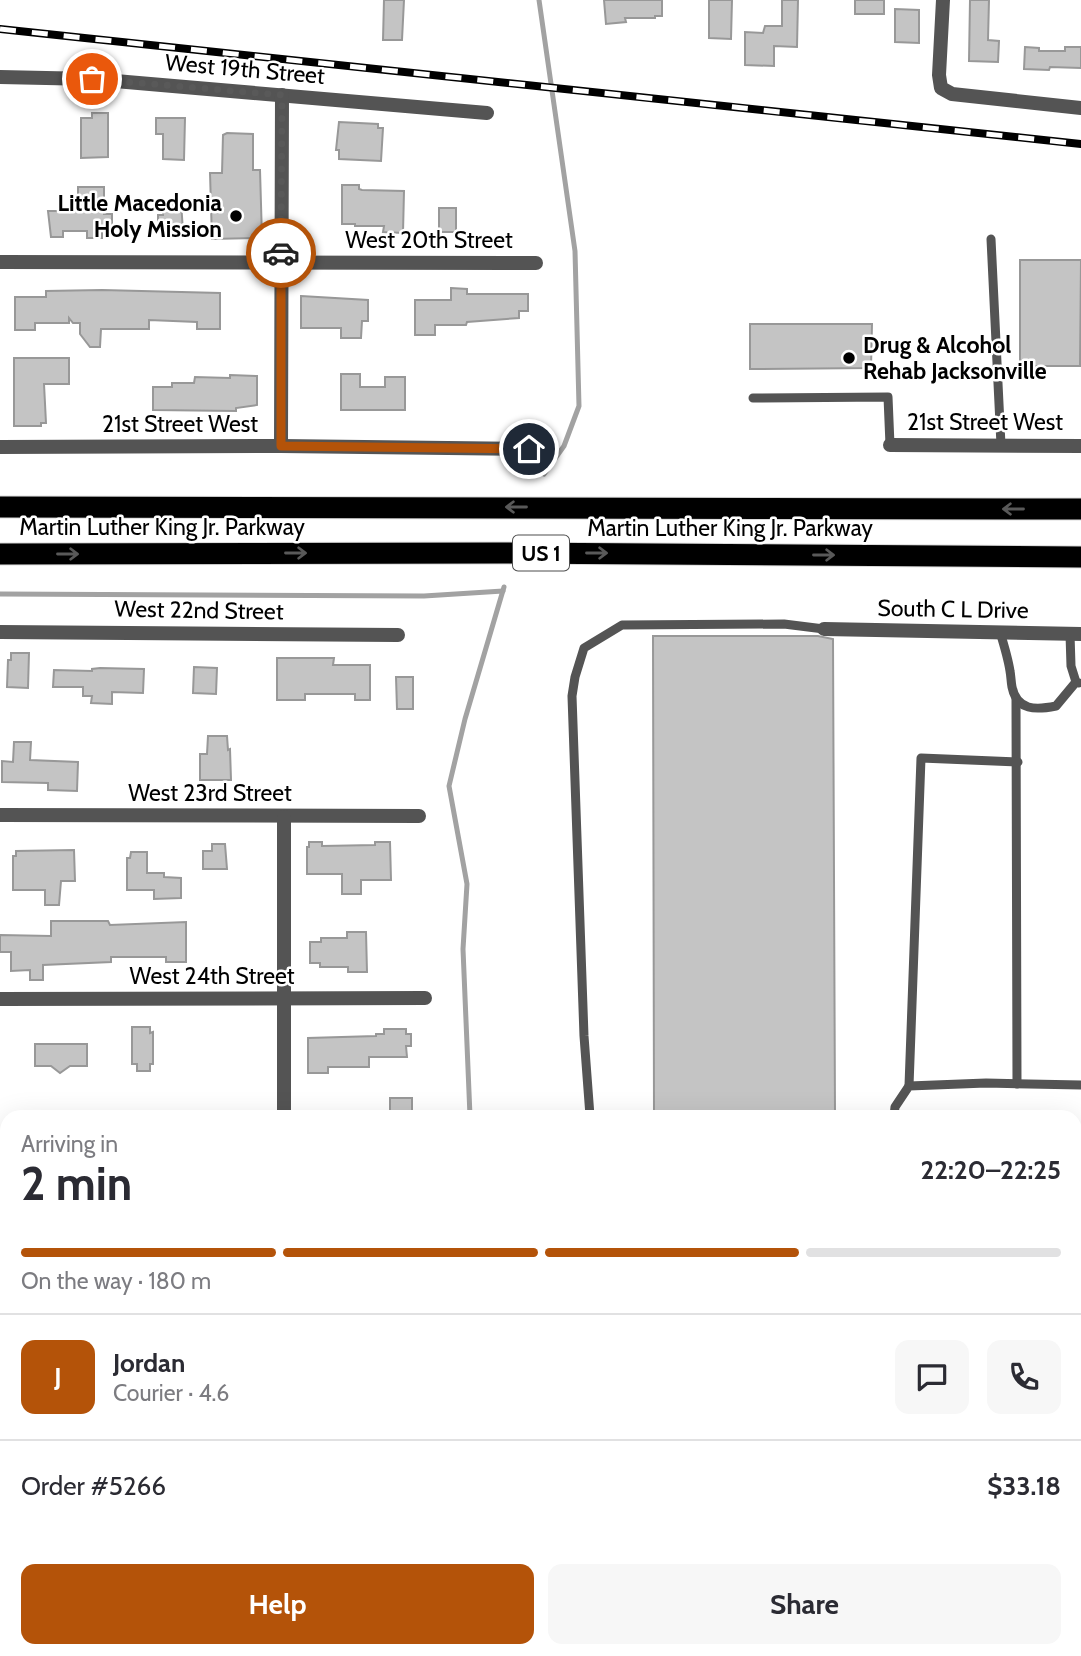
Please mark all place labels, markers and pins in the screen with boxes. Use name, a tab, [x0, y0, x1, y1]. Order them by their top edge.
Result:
pin	[62, 49, 122, 109]
place label: Little Macedonia Holy Mission	[58, 189, 223, 243]
marker: Little Macedonia Holy Mission	[228, 208, 244, 224]
place label: Drug & Alcohol Rehab Jacksonville	[863, 331, 1047, 385]
marker: Drug & Alcohol Rehab Jacksonville	[841, 350, 857, 366]
pin	[499, 419, 559, 479]

